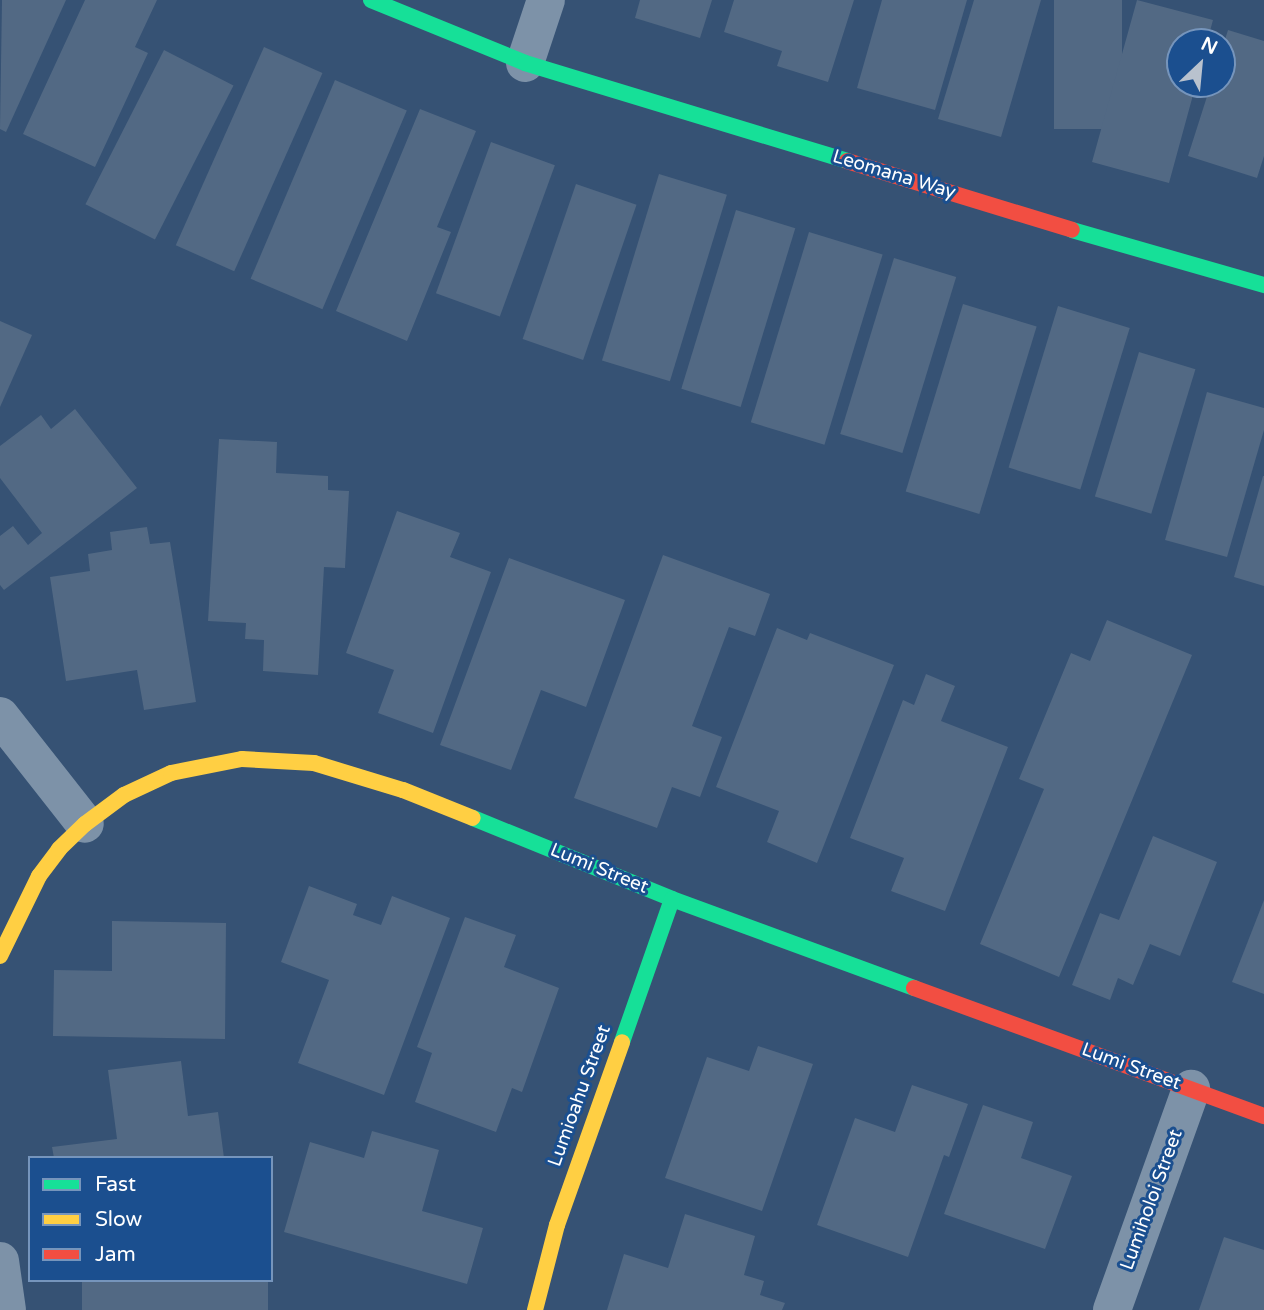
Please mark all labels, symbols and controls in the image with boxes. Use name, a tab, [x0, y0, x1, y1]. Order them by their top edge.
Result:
north arrow	[1166, 28, 1236, 98]
text: N	[1198, 33, 1221, 59]
street label: Leomana Way	[830, 145, 958, 205]
street label: Lumi Street	[547, 839, 651, 899]
street label: Lumioahu Street	[544, 1022, 616, 1170]
street label: Lumi Street	[1078, 1039, 1184, 1095]
street label: Lumiholoi Street	[1116, 1127, 1188, 1273]
legend	[28, 1156, 273, 1282]
text: Fast	[95, 1172, 136, 1197]
text: Slow	[95, 1207, 142, 1232]
text: Jam	[95, 1242, 136, 1267]

